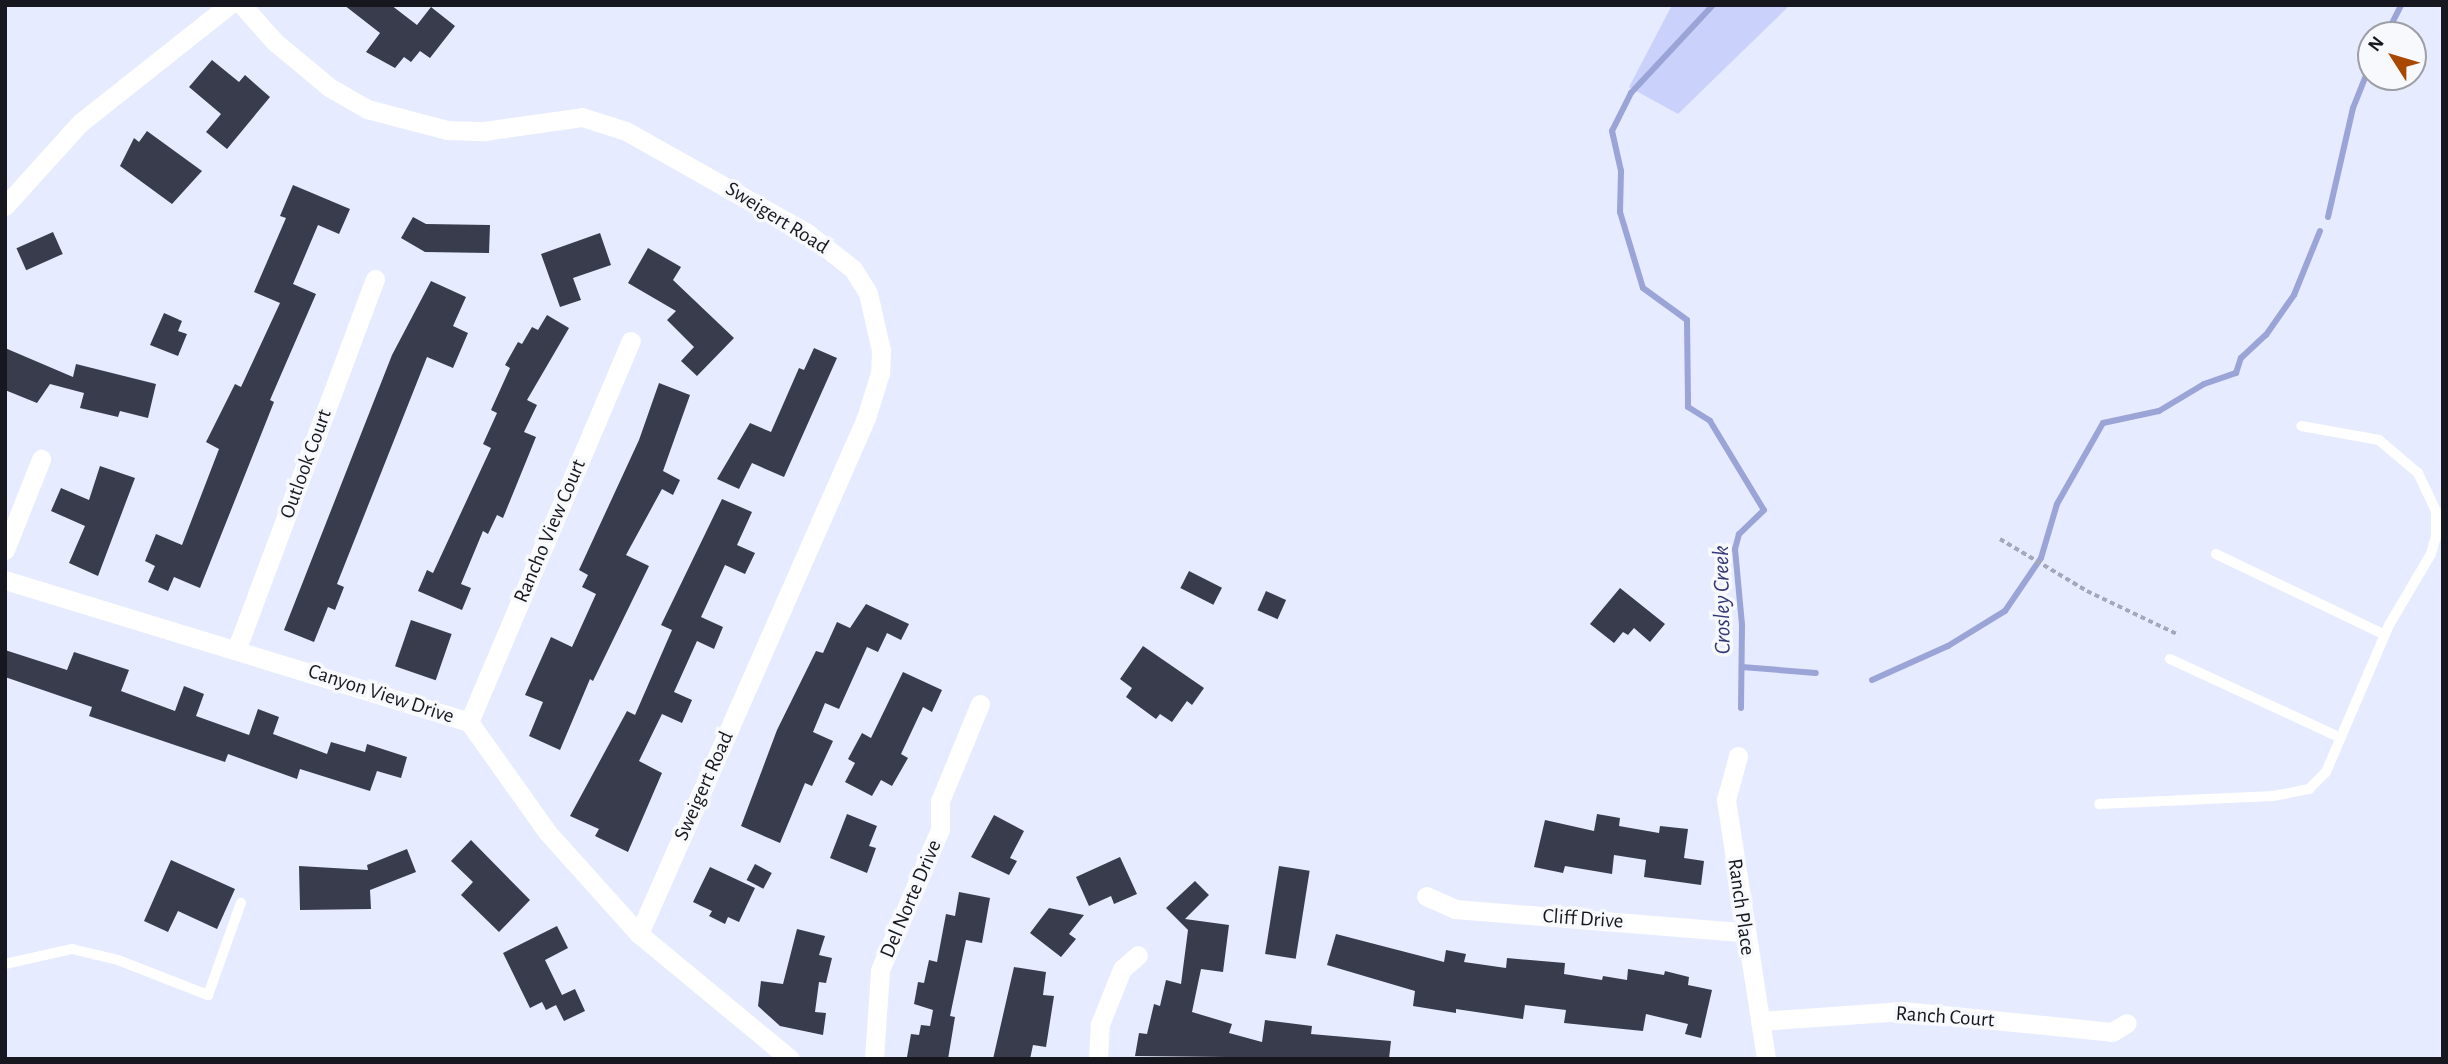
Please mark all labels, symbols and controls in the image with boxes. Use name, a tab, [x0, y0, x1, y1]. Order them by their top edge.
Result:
north arrow	[2357, 21, 2427, 91]
text: N	[2365, 33, 2388, 55]
street label: Sweigert Road	[721, 176, 833, 260]
street label: Outlook Court	[275, 406, 337, 522]
street label: Rancho View Court	[508, 455, 592, 607]
water label: Crosley Creek	[1708, 545, 1738, 655]
street label: Canyon View Drive	[305, 659, 457, 729]
street label: Sweigert Road	[669, 728, 739, 844]
street label: Del Norte Drive	[875, 836, 947, 962]
street label: Ranch Place	[1722, 857, 1760, 957]
street label: Cliff Drive	[1542, 904, 1624, 934]
street label: Ranch Court	[1895, 1001, 1995, 1033]

